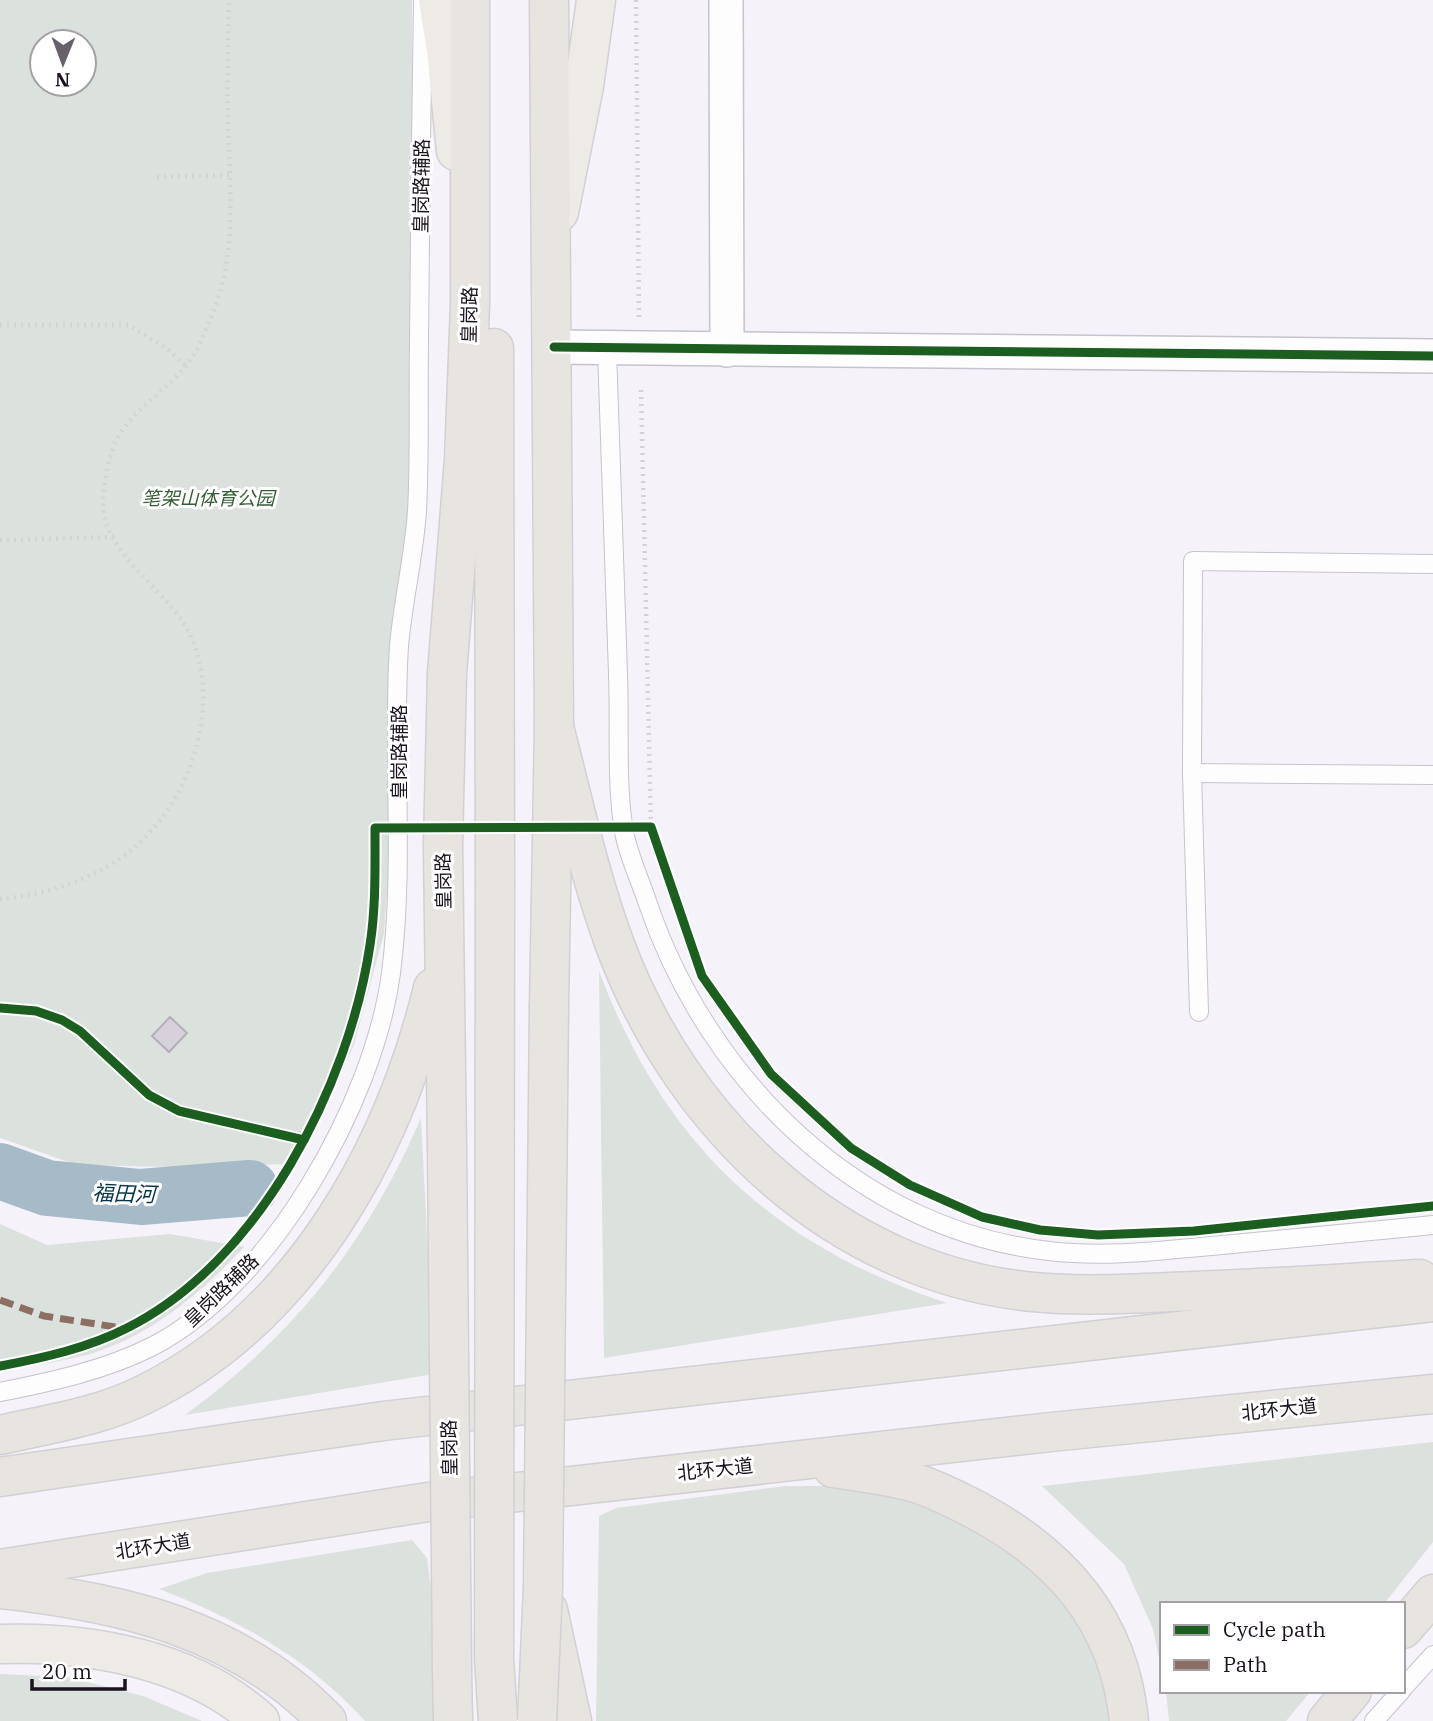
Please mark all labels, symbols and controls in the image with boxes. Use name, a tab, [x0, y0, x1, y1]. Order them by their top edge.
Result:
north arrow	[28, 28, 98, 98]
text: N	[55, 68, 70, 92]
street label: 皇岗路辅路	[408, 138, 434, 234]
street label: 皇岗路	[457, 286, 481, 344]
park label: 笔架山体育公园	[141, 486, 277, 510]
street label: 皇岗路辅路	[387, 704, 411, 800]
street label: 皇岗路	[431, 852, 455, 910]
water label: 福田河	[92, 1178, 160, 1208]
street label: 皇岗路辅路	[178, 1248, 264, 1332]
street label: 北环大道	[1240, 1393, 1318, 1425]
street label: 皇岗路	[437, 1419, 461, 1477]
street label: 北环大道	[676, 1453, 754, 1485]
street label: 北环大道	[114, 1528, 192, 1564]
legend	[1160, 1602, 1405, 1693]
text: Cycle path	[1223, 1615, 1326, 1643]
scale bar	[32, 1648, 124, 1692]
text: Path	[1223, 1650, 1268, 1678]
text: 20 m	[42, 1657, 92, 1685]

